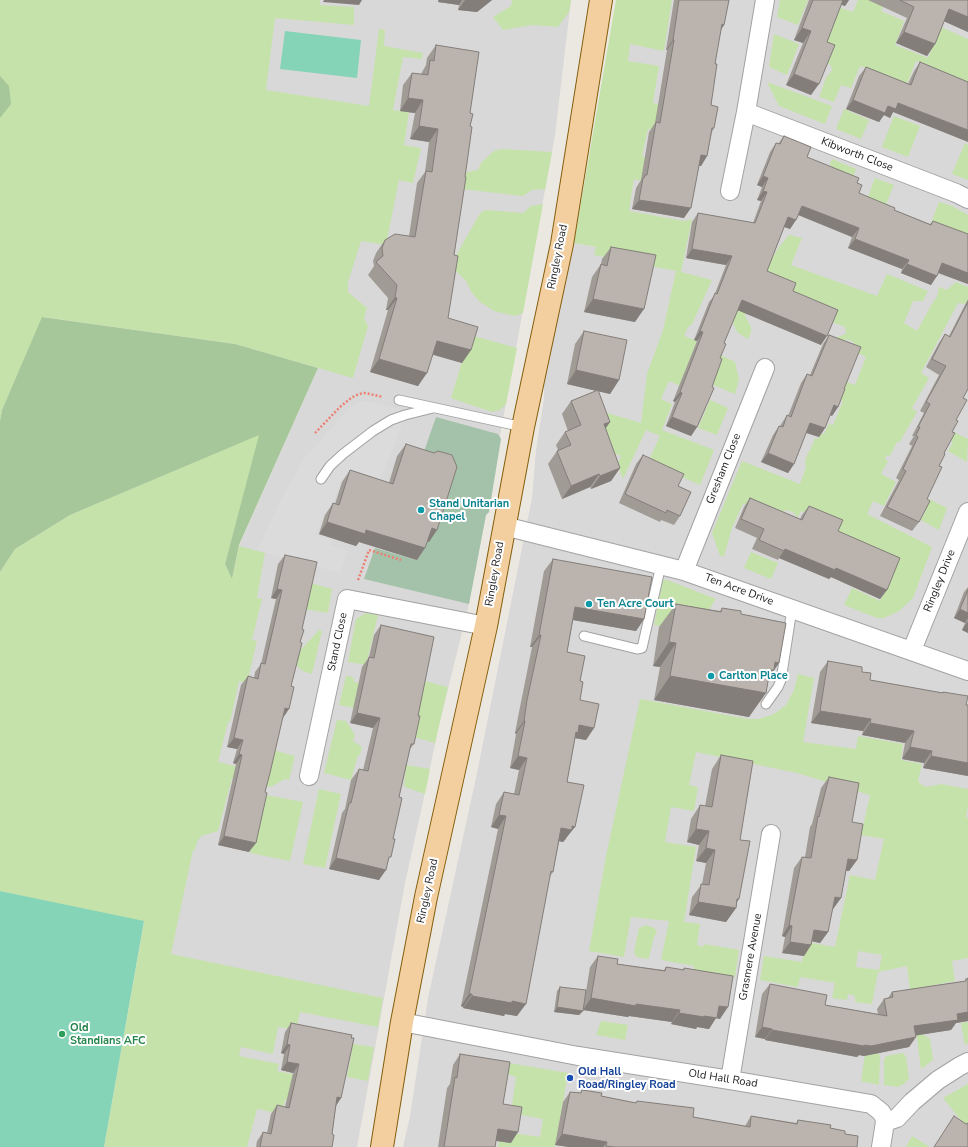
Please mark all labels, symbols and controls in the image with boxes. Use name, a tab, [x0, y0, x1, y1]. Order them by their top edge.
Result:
street label: Kibworth Close	[819, 135, 895, 175]
street label: Ringley Road	[545, 224, 571, 290]
street label: Gresham Close	[704, 432, 744, 506]
place label: Stand Unitarian Chapel	[429, 497, 509, 523]
marker: Stand Unitarian Chapel	[416, 505, 426, 515]
street label: Ringley Road	[483, 541, 507, 607]
street label: Ringley Drive	[921, 548, 959, 614]
street label: Ten Acre Drive	[703, 571, 775, 609]
place label: Ten Acre Court	[597, 597, 673, 611]
marker: Ten Acre Court	[584, 599, 594, 609]
street label: Stand Close	[325, 611, 351, 673]
place label: Carlton Place	[719, 669, 788, 683]
marker: Carlton Place	[706, 671, 716, 681]
street label: Ringley Road	[415, 858, 441, 924]
street label: Grasmere Avenue	[737, 912, 765, 1002]
place label: Old Standians AFC	[70, 1021, 145, 1047]
marker: Old Standians AFC	[57, 1029, 67, 1039]
place label: Old Hall Road/Ringley Road	[578, 1065, 676, 1091]
street label: Old Hall Road	[687, 1067, 759, 1091]
marker: Old Hall Road/Ringley Road	[565, 1073, 575, 1083]

